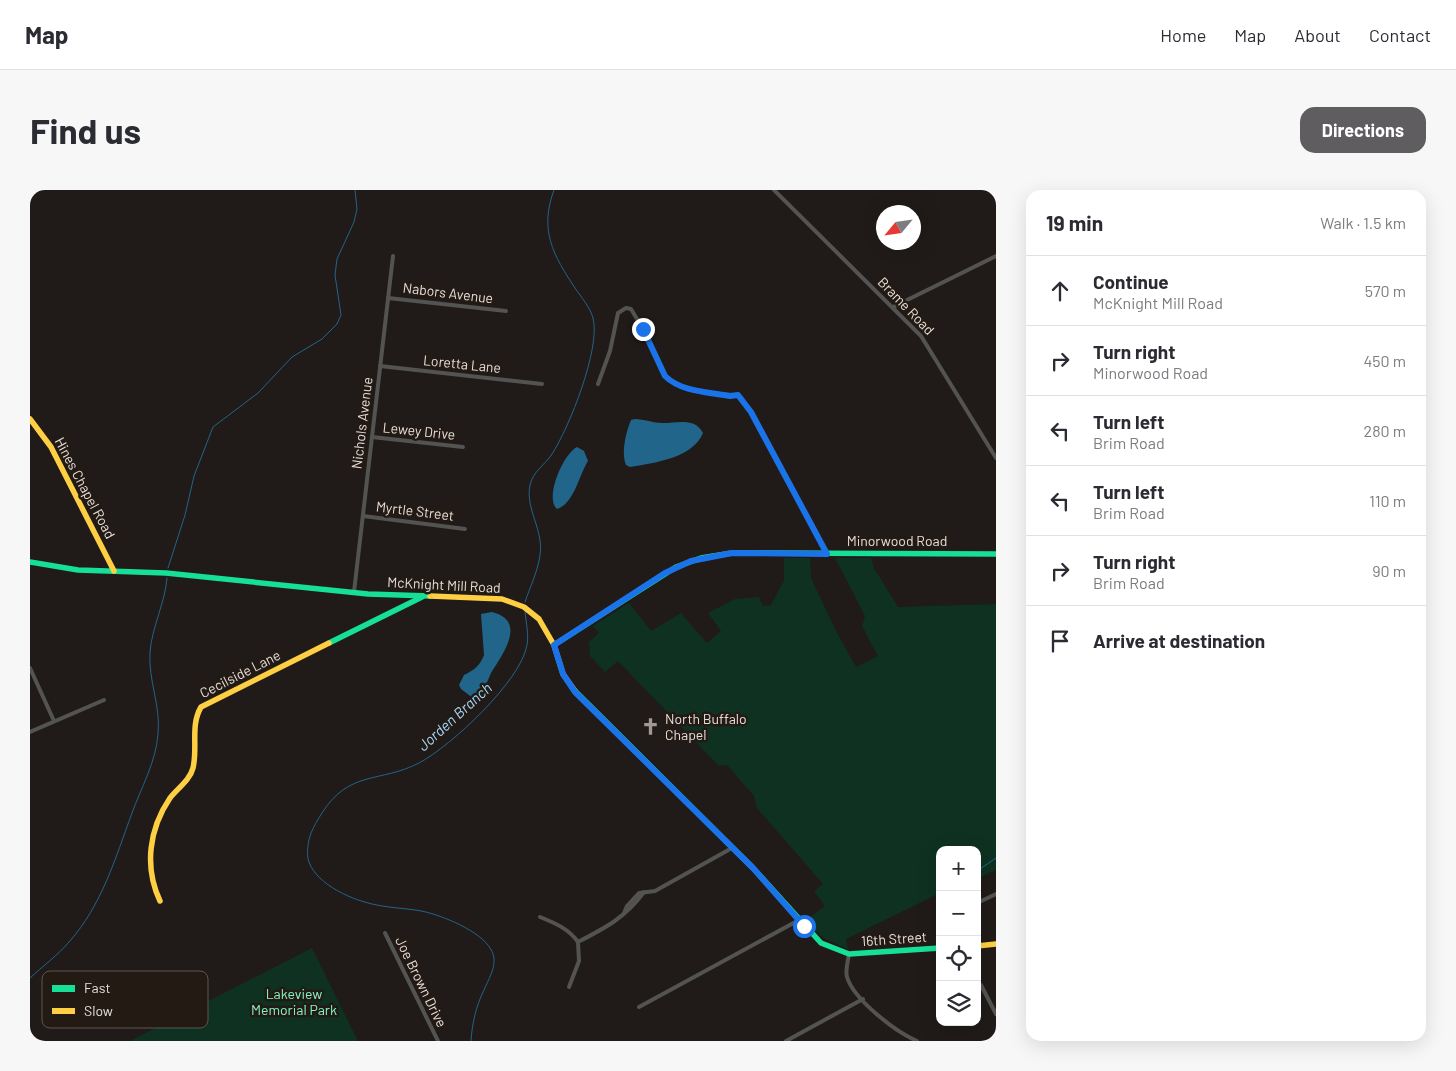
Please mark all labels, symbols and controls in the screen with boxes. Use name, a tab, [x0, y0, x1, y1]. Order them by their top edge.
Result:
text: Map	[25, 20, 68, 49]
text: Home	[1160, 24, 1206, 46]
text: Map	[1234, 24, 1266, 46]
text: About	[1294, 24, 1341, 46]
text: Contact	[1369, 24, 1431, 46]
button: Directions	[1300, 107, 1426, 153]
text: Find us	[30, 109, 141, 151]
north arrow	[876, 205, 921, 250]
text: 19 min	[1046, 210, 1103, 235]
text: Walk · 1.5 km	[1320, 213, 1406, 232]
text: Continue	[1093, 270, 1169, 293]
street label: Brame Road	[875, 273, 938, 338]
icon: ahead	[1046, 277, 1074, 305]
street label: Nabors Avenue	[402, 279, 494, 306]
text: 570 m	[1365, 281, 1406, 300]
text: McKnight Mill Road	[1093, 293, 1223, 312]
route end	[632, 318, 655, 341]
text: Turn right	[1093, 340, 1175, 363]
icon: right	[1046, 347, 1074, 375]
street label: Loretta Lane	[422, 351, 502, 376]
text: 450 m	[1363, 351, 1406, 370]
text: Minorwood Road	[1093, 363, 1208, 382]
street label: Nichols Avenue	[347, 376, 376, 470]
text: Turn left	[1093, 410, 1164, 433]
icon: left	[1046, 417, 1074, 445]
street label: Lewey Drive	[382, 418, 456, 443]
text: 280 m	[1364, 421, 1406, 440]
text: Brim Road	[1093, 433, 1165, 452]
street label: Hines Chapel Road	[52, 434, 119, 541]
text: Turn left	[1093, 480, 1164, 503]
icon: left	[1046, 487, 1074, 515]
text: 110 m	[1369, 491, 1406, 510]
street label: Myrtle Street	[375, 497, 455, 524]
text: Brim Road	[1093, 503, 1165, 522]
street label: Minorwood Road	[847, 532, 947, 549]
text: Turn right	[1093, 550, 1175, 573]
icon: right	[1046, 557, 1074, 585]
text: 90 m	[1372, 561, 1406, 580]
street label: McKnight Mill Road	[387, 573, 501, 596]
text: Brim Road	[1093, 573, 1165, 592]
icon: arrive	[1046, 627, 1074, 655]
text: Arrive at destination	[1093, 629, 1265, 652]
street label: Cecilside Lane	[197, 646, 283, 701]
water label: Jorden Branch	[414, 678, 495, 754]
place label: North Buffalo Chapel	[665, 710, 747, 743]
church icon: North Buffalo Chapel	[641, 717, 661, 737]
map controls	[936, 846, 981, 1026]
button: +	[936, 846, 981, 891]
button: −	[936, 891, 981, 936]
route start	[793, 915, 816, 938]
street label: 16th Street	[861, 928, 927, 949]
street label: Joe Brown Drive	[392, 934, 451, 1030]
button: locate	[936, 936, 981, 981]
legend	[42, 971, 208, 1028]
text: Fast	[84, 979, 110, 996]
button: layers	[936, 981, 981, 1026]
park label: Lakeview Memorial Park	[251, 985, 337, 1018]
text: Slow	[84, 1002, 113, 1019]

